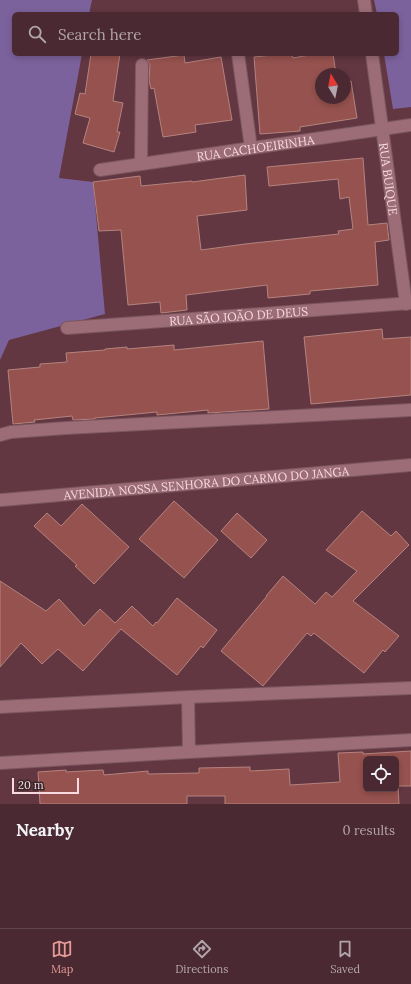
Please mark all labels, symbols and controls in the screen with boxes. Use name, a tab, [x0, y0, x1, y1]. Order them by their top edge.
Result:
search box	[12, 12, 399, 56]
icon: search	[26, 23, 48, 45]
text: Search here	[58, 25, 141, 44]
north arrow	[315, 68, 351, 104]
street label: RUA CACHOEIRINHA	[196, 132, 316, 163]
street label: RUA BUIQUE	[377, 142, 401, 216]
street label: RUA SÃO JOÃO DE DEUS	[169, 303, 309, 328]
street label: AVENIDA NOSSA SENHORA DO CARMO DO JANGA	[62, 463, 350, 502]
map controls	[363, 756, 399, 792]
button: locate	[363, 756, 399, 792]
scale bar	[12, 776, 79, 795]
text: 20 m	[18, 778, 43, 792]
text: Nearby	[16, 819, 74, 841]
text: 0 results	[343, 822, 395, 839]
tab: Map	[51, 938, 73, 976]
tab: Directions	[175, 938, 228, 976]
tab: Saved	[330, 938, 360, 976]

